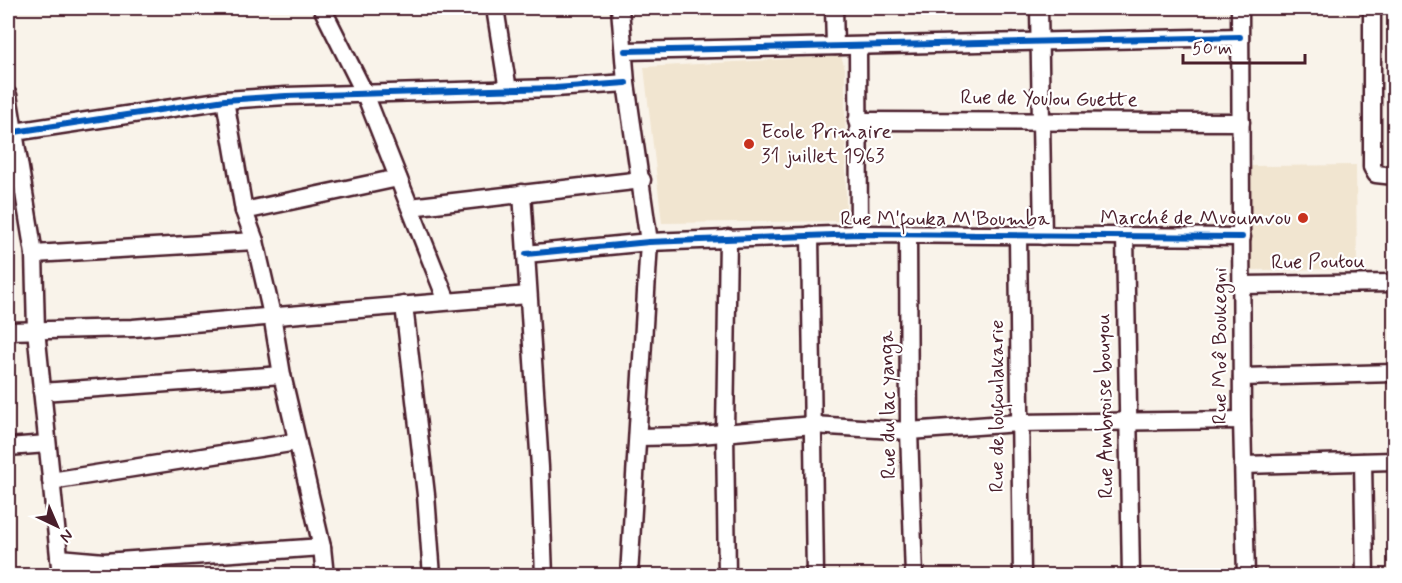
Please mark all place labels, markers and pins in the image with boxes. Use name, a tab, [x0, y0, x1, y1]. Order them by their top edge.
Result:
place label: Ecole Primaire 31 juillet 1963	[761, 118, 892, 170]
marker: Ecole Primaire 31 juillet 1963	[742, 137, 756, 151]
place label: Marché de Mvoumvou	[1100, 204, 1291, 232]
marker: Marché de Mvoumvou	[1296, 211, 1310, 225]

